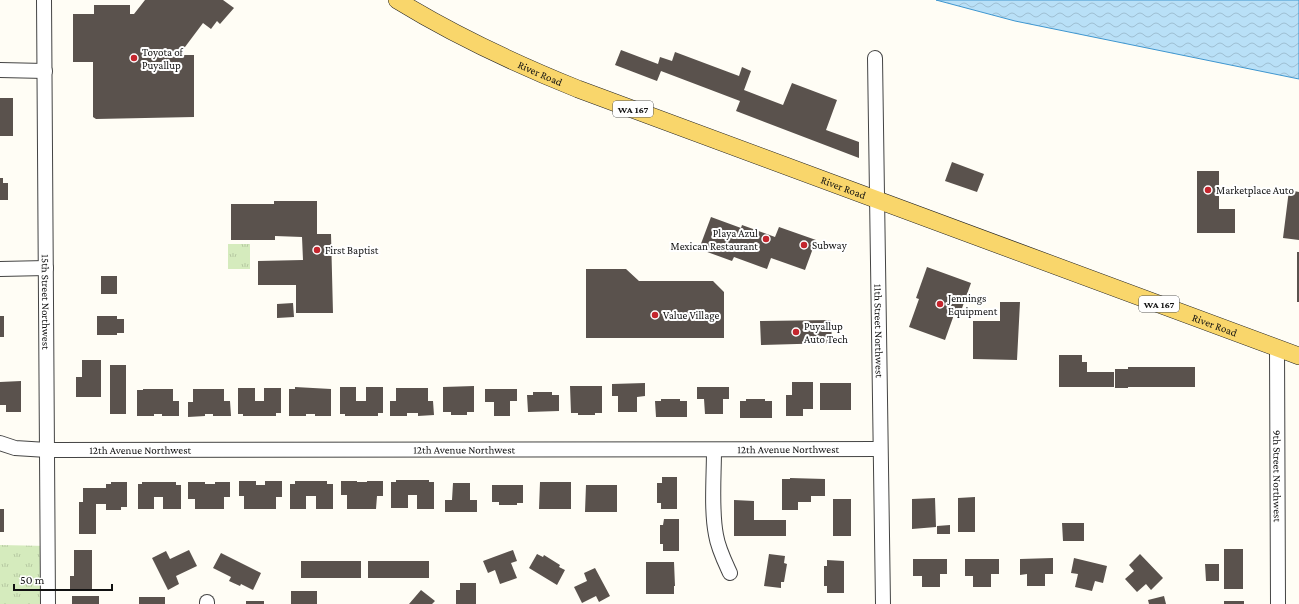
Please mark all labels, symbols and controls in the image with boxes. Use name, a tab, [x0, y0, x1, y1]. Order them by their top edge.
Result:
place label: Toyota of Puyallup	[142, 46, 184, 72]
marker: Toyota of Puyallup	[129, 53, 139, 63]
street label: River Road	[516, 58, 564, 88]
road number: WA 167	[613, 101, 653, 117]
street label: River Road	[819, 173, 868, 201]
place label: Marketplace Auto	[1216, 184, 1294, 197]
marker: Marketplace Auto	[1203, 185, 1213, 195]
place label: Playa Azul Mexican Restaurant	[671, 227, 758, 252]
marker: Playa Azul Mexican Restaurant	[761, 234, 771, 244]
place label: Subway	[812, 239, 848, 252]
marker: Subway	[799, 240, 809, 250]
place label: First Baptist	[325, 244, 379, 257]
marker: First Baptist	[312, 245, 322, 255]
street label: 15th Street Northwest	[40, 254, 52, 350]
street label: 11th Street Northwest	[872, 284, 886, 378]
place label: Jennings Equipment	[947, 292, 998, 318]
road number: WA 167	[1139, 296, 1179, 312]
marker: Jennings Equipment	[935, 299, 945, 309]
place label: Value Village	[663, 309, 720, 322]
marker: Value Village	[650, 310, 660, 320]
street label: River Road	[1191, 311, 1239, 339]
place label: Puyallup Auto Tech	[804, 320, 848, 345]
marker: Puyallup Auto Tech	[791, 327, 801, 337]
street label: 9th Street Northwest	[1271, 430, 1284, 522]
street label: 12th Avenue Northwest	[413, 443, 515, 456]
street label: 12th Avenue Northwest	[737, 443, 839, 455]
street label: 12th Avenue Northwest	[89, 444, 191, 456]
scale bar	[14, 566, 112, 592]
text: 50 m	[20, 573, 45, 587]

